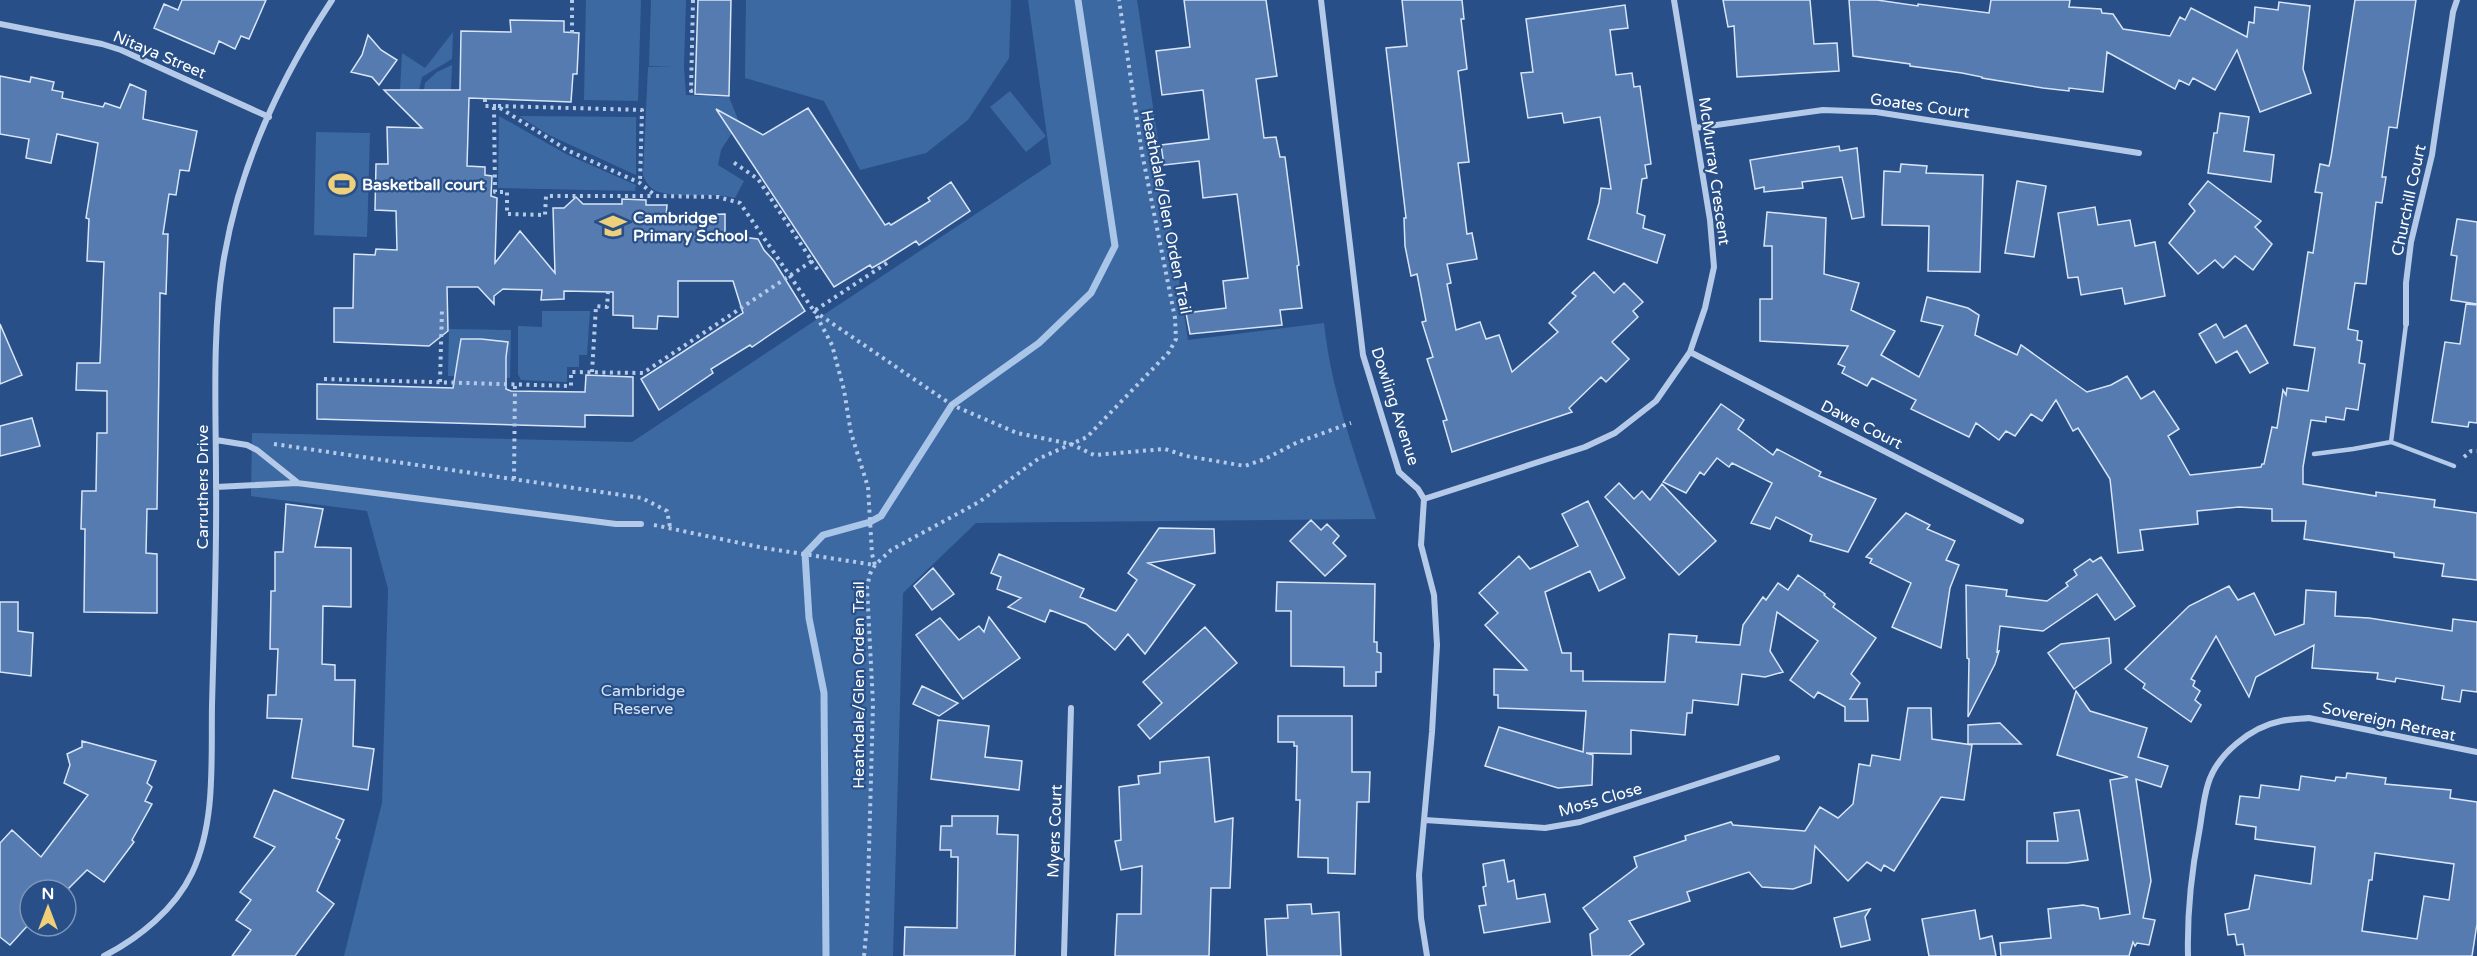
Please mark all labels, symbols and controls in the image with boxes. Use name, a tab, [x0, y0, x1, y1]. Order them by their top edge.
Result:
street label: Nitaya Street	[110, 26, 209, 83]
street label: Goates Court	[1869, 89, 1971, 123]
street label: McMurray Crescent	[1694, 96, 1734, 247]
street label: Heathdale/Glen Orden Trail	[1136, 108, 1196, 316]
street label: Churchill Court	[2387, 143, 2431, 258]
sports icon: Basketball court	[327, 169, 357, 199]
place label: Basketball court	[362, 175, 486, 195]
place label: Cambridge Primary School	[633, 208, 748, 246]
school or university icon: Cambridge Primary School	[598, 211, 628, 241]
street label: Dowling Avenue	[1366, 345, 1424, 468]
street label: Dawe Court	[1817, 396, 1906, 454]
street label: Carruthers Drive	[193, 425, 213, 549]
street label: Heathdale/Glen Orden Trail	[849, 581, 869, 789]
park label: Cambridge Reserve	[601, 681, 685, 719]
street label: Sovereign Retreat	[2320, 698, 2458, 746]
street label: Moss Close	[1556, 778, 1644, 821]
street label: Myers Court	[1043, 784, 1067, 878]
north arrow	[18, 878, 78, 938]
text: N	[42, 884, 54, 904]

